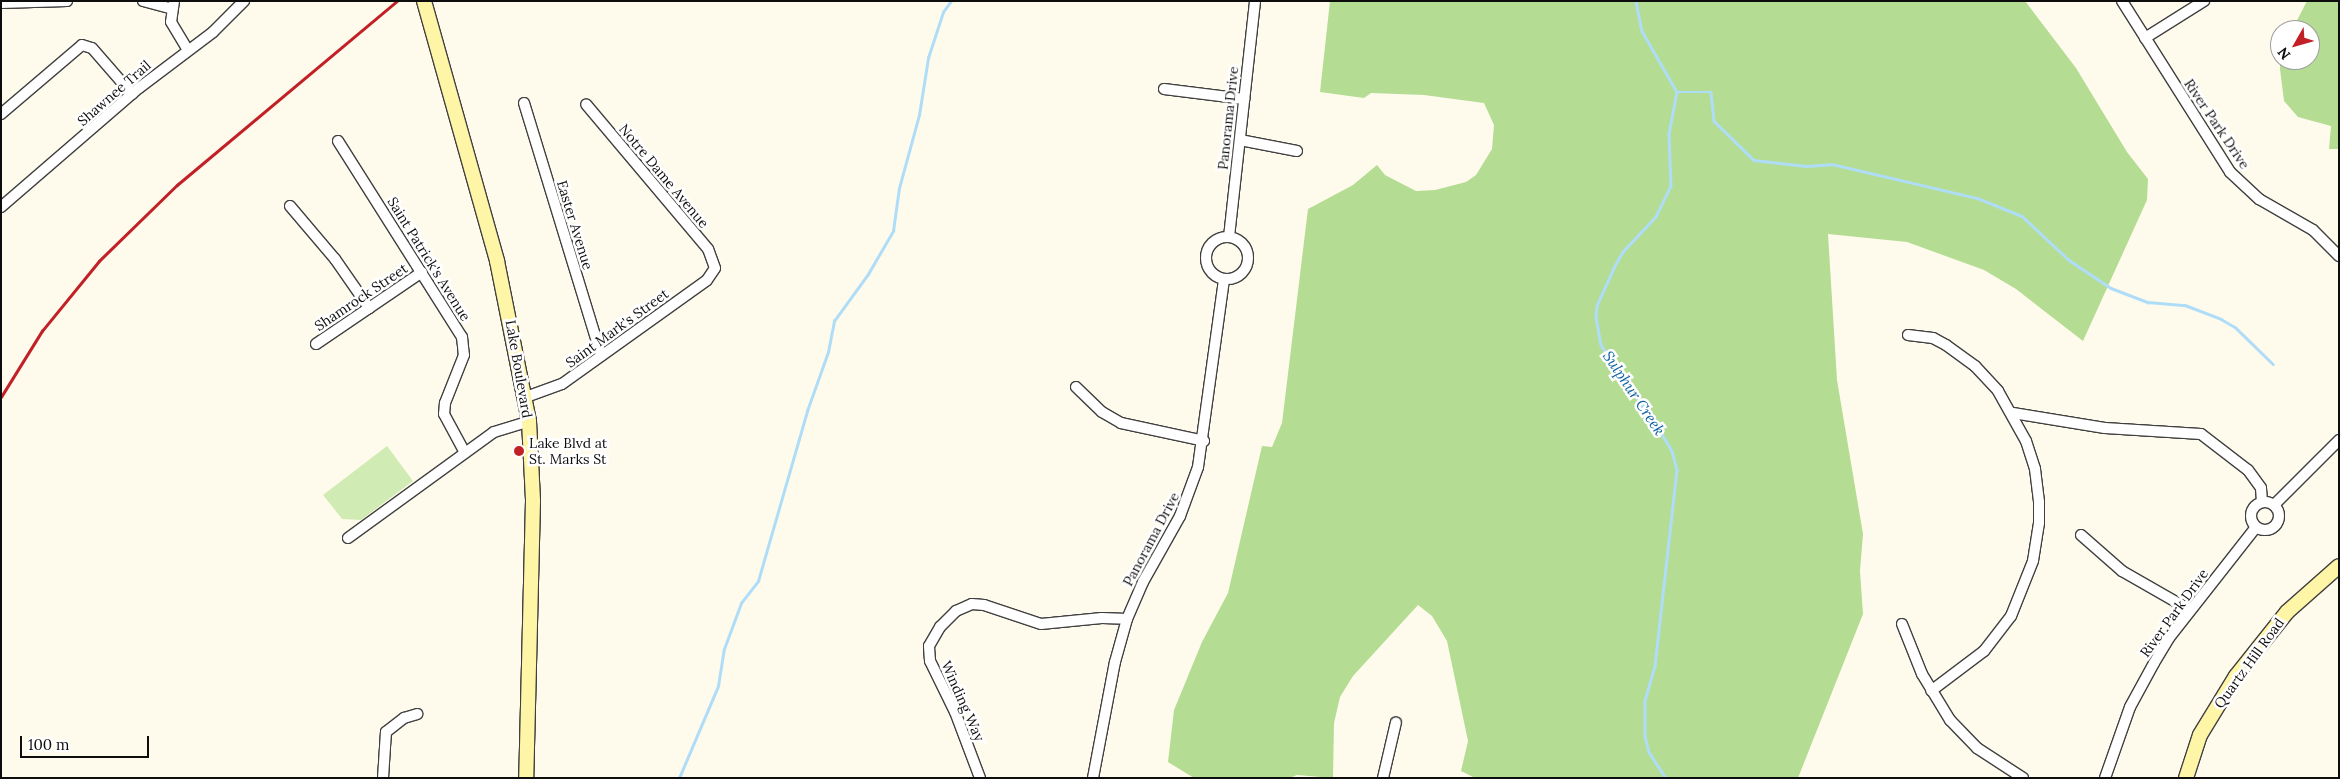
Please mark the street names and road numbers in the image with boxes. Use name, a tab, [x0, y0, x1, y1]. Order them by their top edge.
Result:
street label: Shawnee Trail	[74, 57, 154, 129]
street label: Panorama Drive	[1214, 65, 1242, 171]
street label: River Park Drive	[2181, 76, 2253, 172]
street label: Notre Dame Avenue	[616, 121, 712, 231]
street label: Easter Avenue	[553, 178, 597, 272]
street label: Saint Patrick's Avenue	[384, 194, 474, 324]
street label: Shamrock Street	[311, 260, 411, 334]
street label: Saint Mark's Street	[562, 285, 672, 371]
street label: Lake Boulevard	[502, 319, 536, 419]
street label: Panorama Drive	[1119, 489, 1183, 589]
street label: River Park Drive	[2136, 566, 2212, 660]
street label: Quartz Hill Road	[2211, 615, 2287, 711]
street label: Winding Way	[938, 658, 988, 744]

